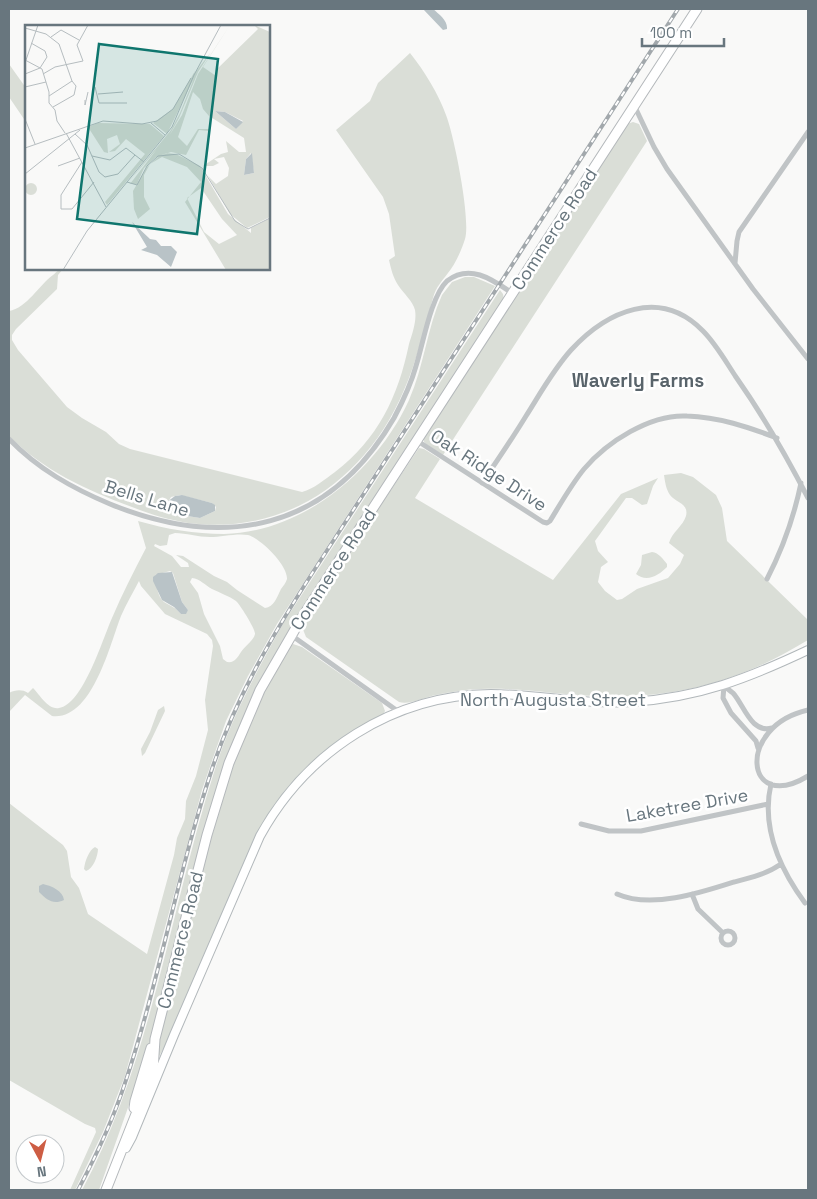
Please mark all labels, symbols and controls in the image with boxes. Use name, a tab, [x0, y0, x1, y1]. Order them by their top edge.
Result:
scale bar	[642, 15, 724, 47]
text: 100 m	[650, 23, 692, 42]
inset map	[25, 25, 270, 270]
street label: Commerce Road	[506, 164, 602, 294]
district label: Waverly Farms	[572, 368, 704, 393]
street label: Oak Ridge Drive	[427, 424, 551, 516]
street label: Bells Lane	[102, 474, 192, 522]
street label: Commerce Road	[285, 504, 381, 634]
street label: North Augusta Street	[460, 688, 646, 711]
street label: Laketree Drive	[624, 783, 750, 827]
street label: Commerce Road	[152, 869, 208, 1011]
north arrow	[15, 1134, 65, 1184]
text: N	[36, 1162, 47, 1181]

